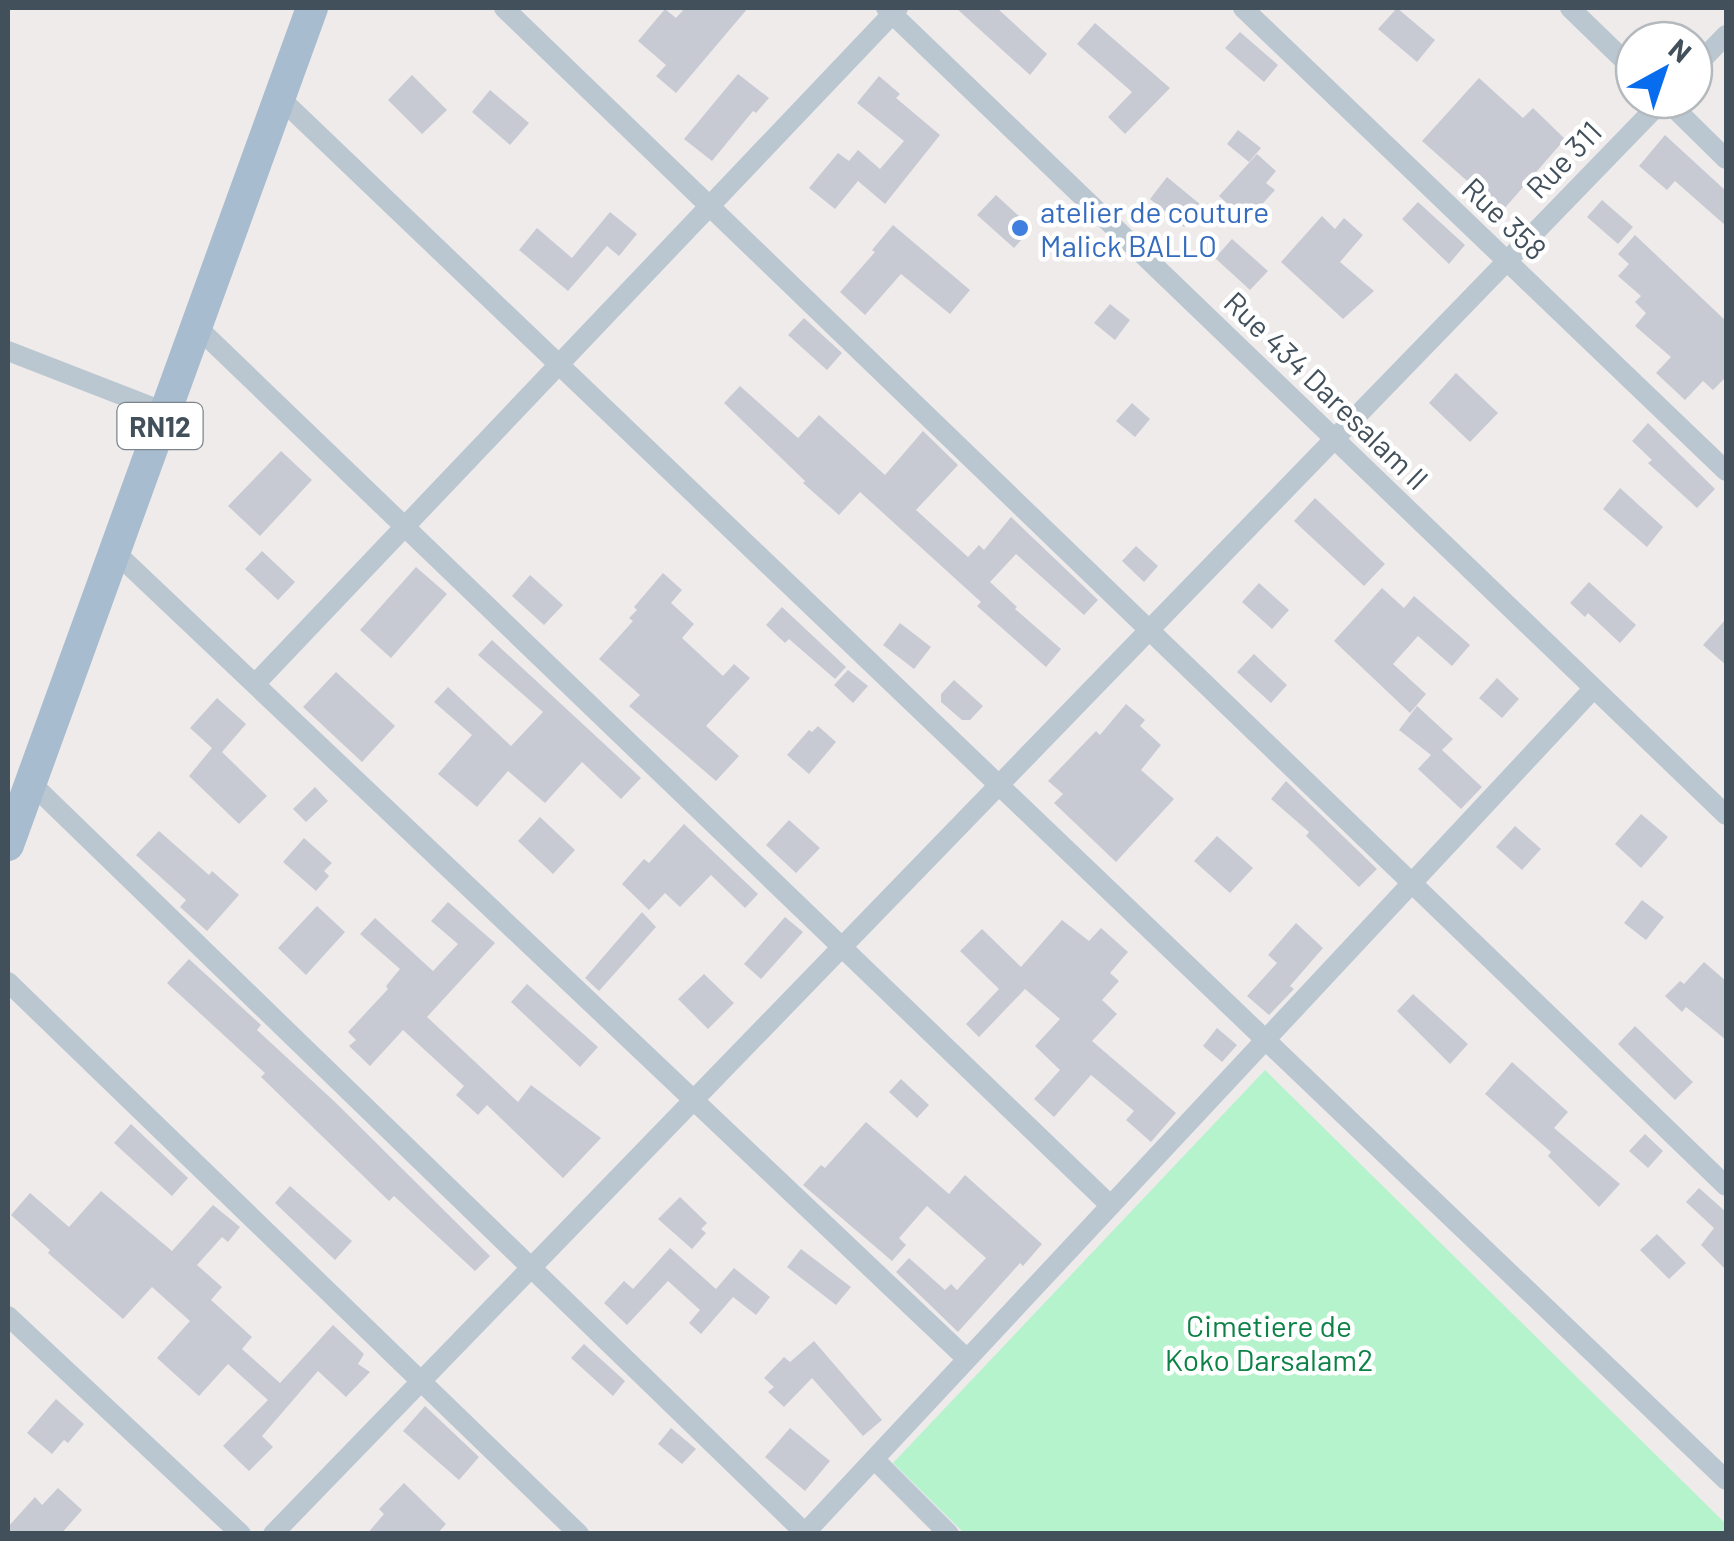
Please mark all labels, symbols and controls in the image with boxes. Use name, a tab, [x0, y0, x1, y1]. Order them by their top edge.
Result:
north arrow	[1614, 20, 1714, 120]
text: N	[1663, 31, 1699, 69]
street label: Rue 311	[1518, 113, 1608, 205]
street label: Rue 358	[1455, 169, 1555, 267]
place label: atelier de couture Malick BALLO	[1040, 193, 1269, 263]
marker: atelier de couture Malick BALLO	[1009, 217, 1031, 239]
street label: Rue 434 Daresalam II	[1218, 283, 1436, 497]
road number: RN12	[118, 403, 202, 449]
park label: Cimetiere de Koko Darsalam2	[1165, 1307, 1373, 1377]

